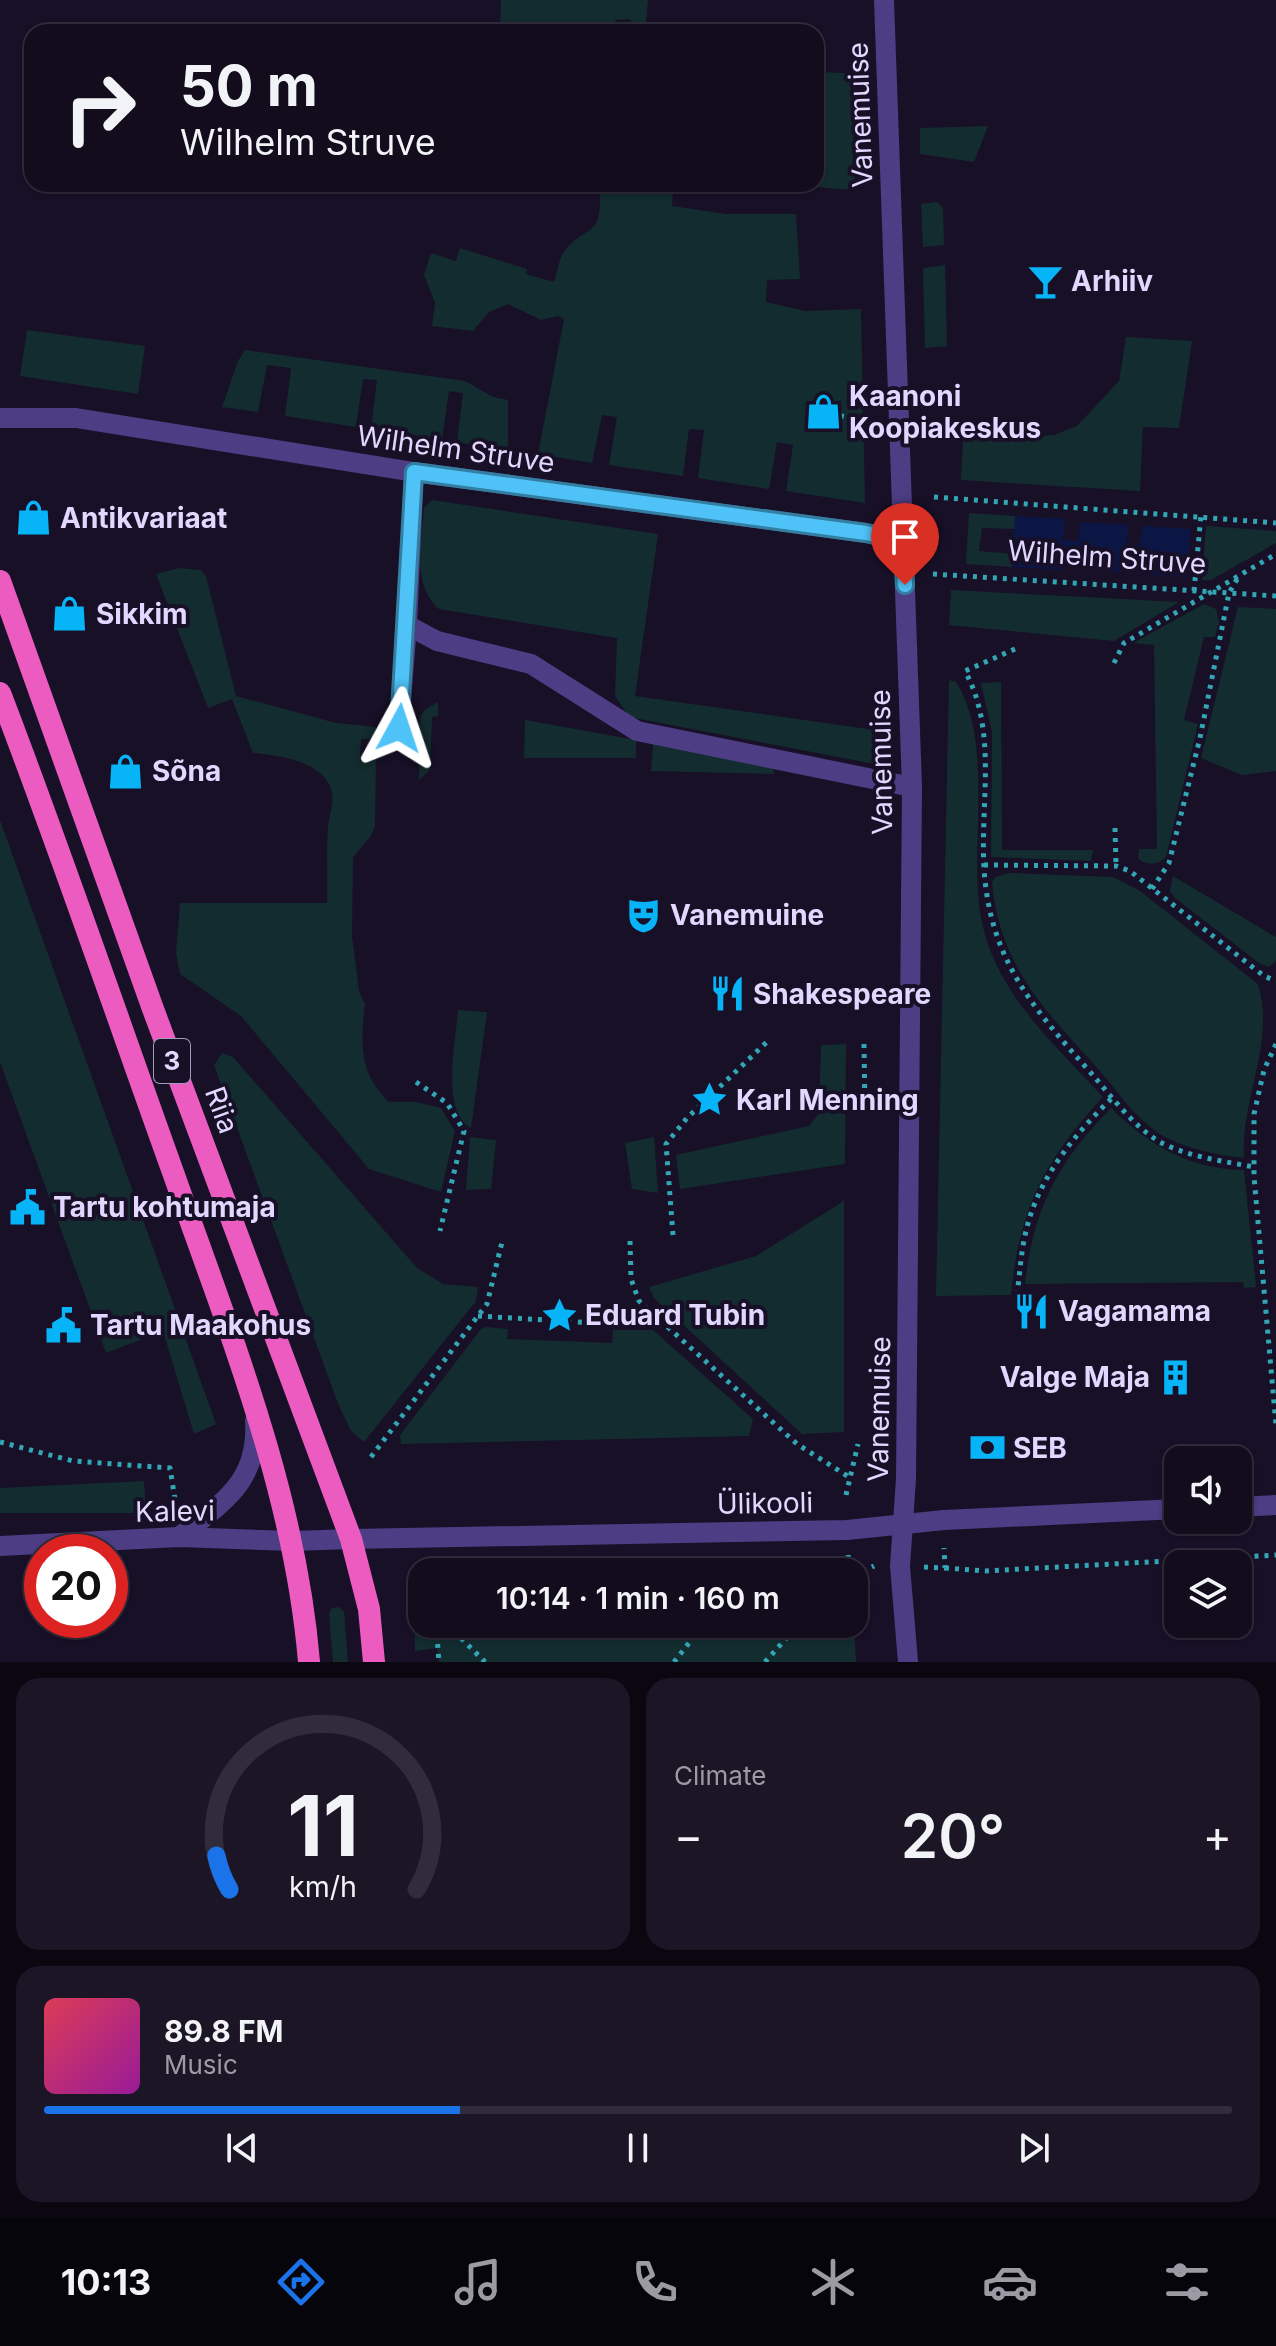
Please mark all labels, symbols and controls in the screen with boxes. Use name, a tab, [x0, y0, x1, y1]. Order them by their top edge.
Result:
street label: Vanemuise	[840, 42, 880, 188]
text: 50 m	[180, 52, 318, 120]
icon: right	[48, 56, 152, 160]
text: Wilhelm Struve	[180, 120, 436, 164]
bar icon: Arhiiv	[1026, 262, 1064, 300]
place label: Arhiiv	[1071, 264, 1153, 298]
place label: Kaanoni Koopiakeskus	[849, 379, 1041, 445]
shop icon: Kaanoni Koopiakeskus	[804, 393, 842, 431]
street label: Wilhelm Struve	[355, 418, 557, 480]
shop icon: Antikvariaat	[15, 499, 53, 537]
place label: Antikvariaat	[60, 501, 227, 535]
pin	[871, 503, 939, 585]
icon: arrive	[883, 515, 927, 559]
street label: Wilhelm Struve	[1007, 533, 1207, 581]
shop icon: Sikkim	[51, 595, 89, 633]
place label: Sikkim	[96, 597, 188, 631]
position arrow	[357, 686, 441, 770]
street label: Vanemuise	[863, 689, 899, 835]
shop icon: Sõna	[107, 752, 145, 790]
place label: Sõna	[152, 754, 221, 788]
theatre icon: Vanemuine	[625, 896, 663, 934]
place label: Vanemuine	[670, 898, 824, 932]
restaurant icon: Shakespeare	[708, 975, 746, 1013]
place label: Shakespeare	[753, 977, 931, 1011]
road number: 3	[154, 1039, 190, 1083]
place icon: Karl Menning	[691, 1081, 729, 1119]
street label: Riia	[198, 1082, 246, 1138]
place label: Karl Menning	[736, 1083, 919, 1117]
public building icon: Tartu kohtumaja	[8, 1188, 46, 1226]
place label: Tartu kohtumaja	[53, 1190, 276, 1224]
restaurant icon: Vagamama	[1013, 1292, 1051, 1330]
place label: Vagamama	[1058, 1294, 1211, 1328]
place icon: Eduard Tubin	[540, 1296, 578, 1334]
place label: Eduard Tubin	[585, 1298, 765, 1332]
public building icon: Tartu Maakohus	[45, 1306, 83, 1344]
place label: Tartu Maakohus	[90, 1308, 311, 1342]
street label: Vanemuise	[861, 1336, 897, 1482]
building icon: Valge Maja	[1157, 1358, 1195, 1396]
place label: Valge Maja	[1000, 1360, 1150, 1394]
bank icon: SEB	[968, 1429, 1006, 1467]
place label: SEB	[1013, 1431, 1067, 1465]
map controls	[1164, 1446, 1252, 1638]
button: sound	[1164, 1446, 1252, 1534]
street label: Ülikooli	[717, 1485, 813, 1521]
street label: Kalevi	[135, 1493, 215, 1529]
speed limit sign: 20	[24, 1534, 128, 1638]
button: layers	[1164, 1550, 1252, 1638]
text: 10:14 · 1 min · 160 m	[496, 1580, 780, 1616]
text: Climate	[674, 1760, 766, 1791]
text: 11	[287, 1775, 359, 1876]
text: 20°	[901, 1800, 1005, 1872]
text: −	[674, 1809, 703, 1863]
text: +	[1203, 1809, 1232, 1863]
text: km/h	[289, 1869, 357, 1904]
text: 89.8 FM	[164, 2013, 284, 2049]
text: Music	[164, 2049, 238, 2080]
icon: previous	[220, 2126, 264, 2170]
icon: pause	[616, 2126, 660, 2170]
icon: next	[1012, 2126, 1056, 2170]
icon: directions	[273, 2254, 329, 2310]
icon: music	[450, 2254, 506, 2310]
icon: phone	[627, 2254, 683, 2310]
icon: climate	[805, 2254, 861, 2310]
icon: car	[982, 2254, 1038, 2310]
icon: filters	[1159, 2254, 1215, 2310]
text: 10:13	[61, 2260, 151, 2304]

